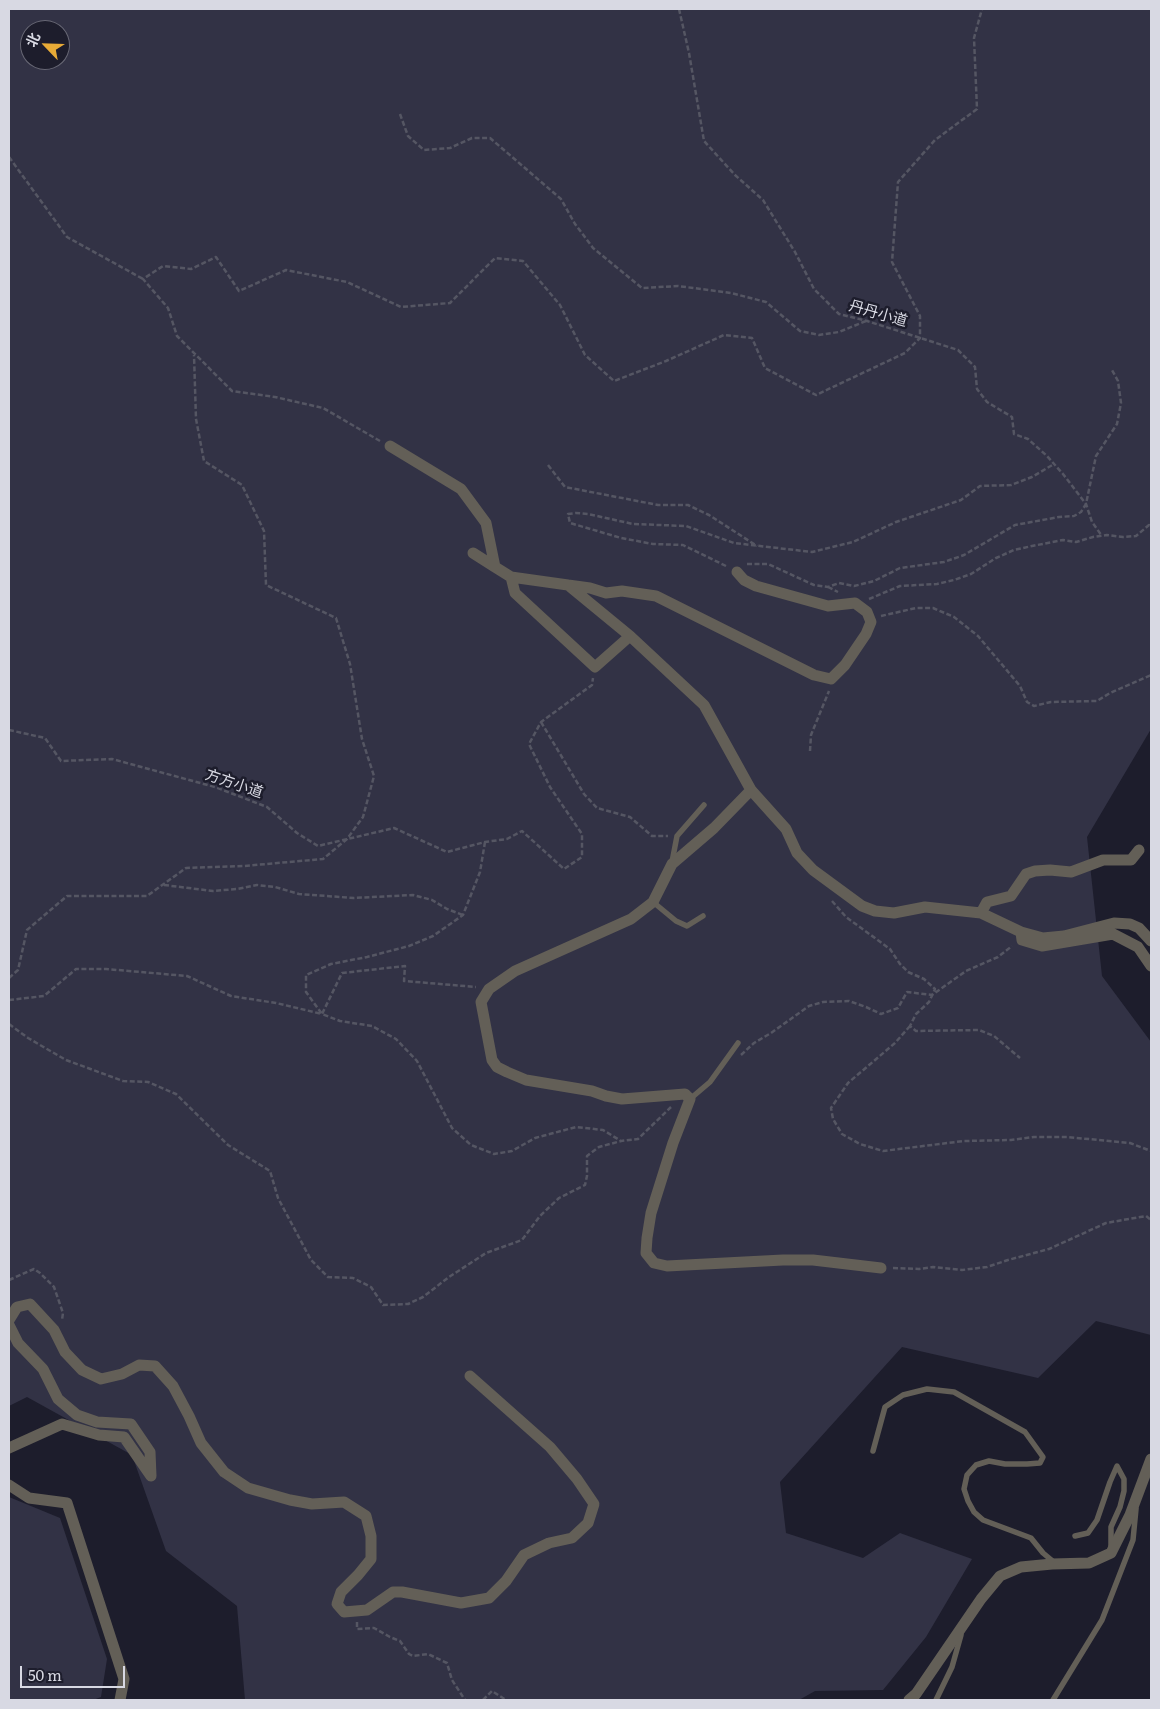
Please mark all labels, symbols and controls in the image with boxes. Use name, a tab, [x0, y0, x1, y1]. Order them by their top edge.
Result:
north arrow	[20, 20, 70, 70]
text: 北	[20, 29, 44, 50]
street label: 丹丹小道	[847, 297, 909, 331]
street label: 方方小道	[203, 766, 265, 802]
scale bar	[22, 1656, 128, 1688]
text: 50 m	[28, 1663, 62, 1686]

